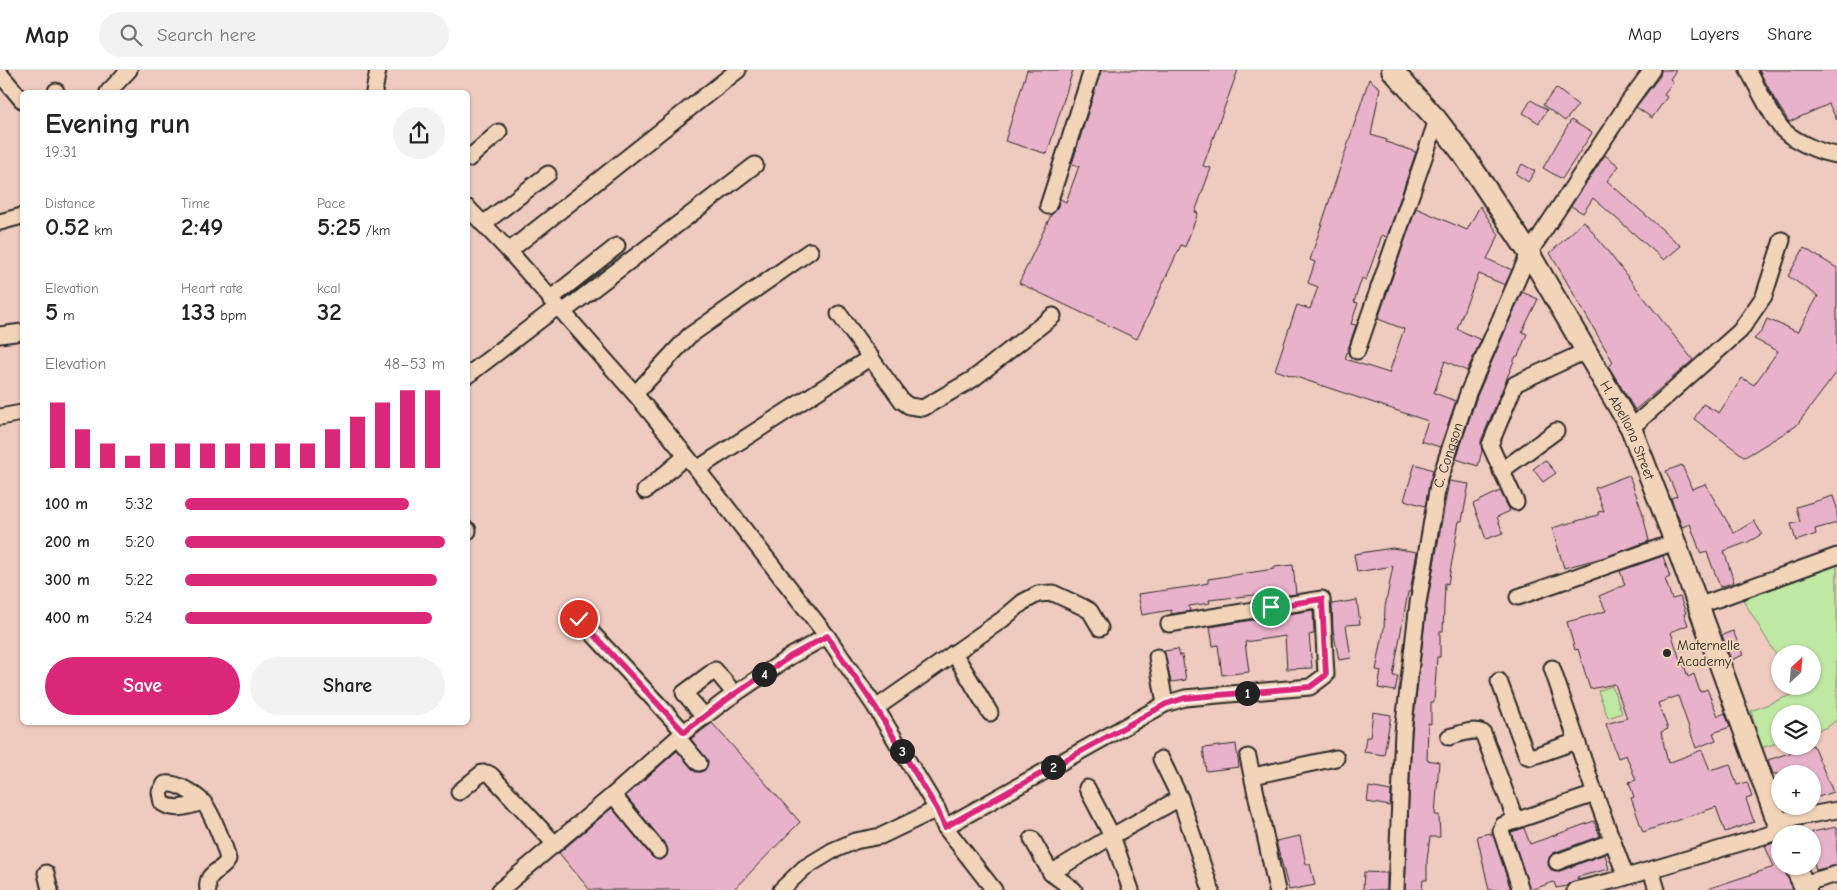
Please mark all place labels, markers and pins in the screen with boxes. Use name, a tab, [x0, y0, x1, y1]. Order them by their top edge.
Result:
pin	[1250, 586, 1292, 628]
pin	[558, 598, 600, 640]
place label: Maternelle Academy	[1677, 637, 1740, 670]
marker: Maternelle Academy	[1661, 647, 1673, 659]
pin: 4	[752, 662, 776, 686]
pin: 1	[1234, 680, 1260, 706]
pin: 3	[890, 738, 914, 764]
pin: 2	[1040, 754, 1066, 780]

